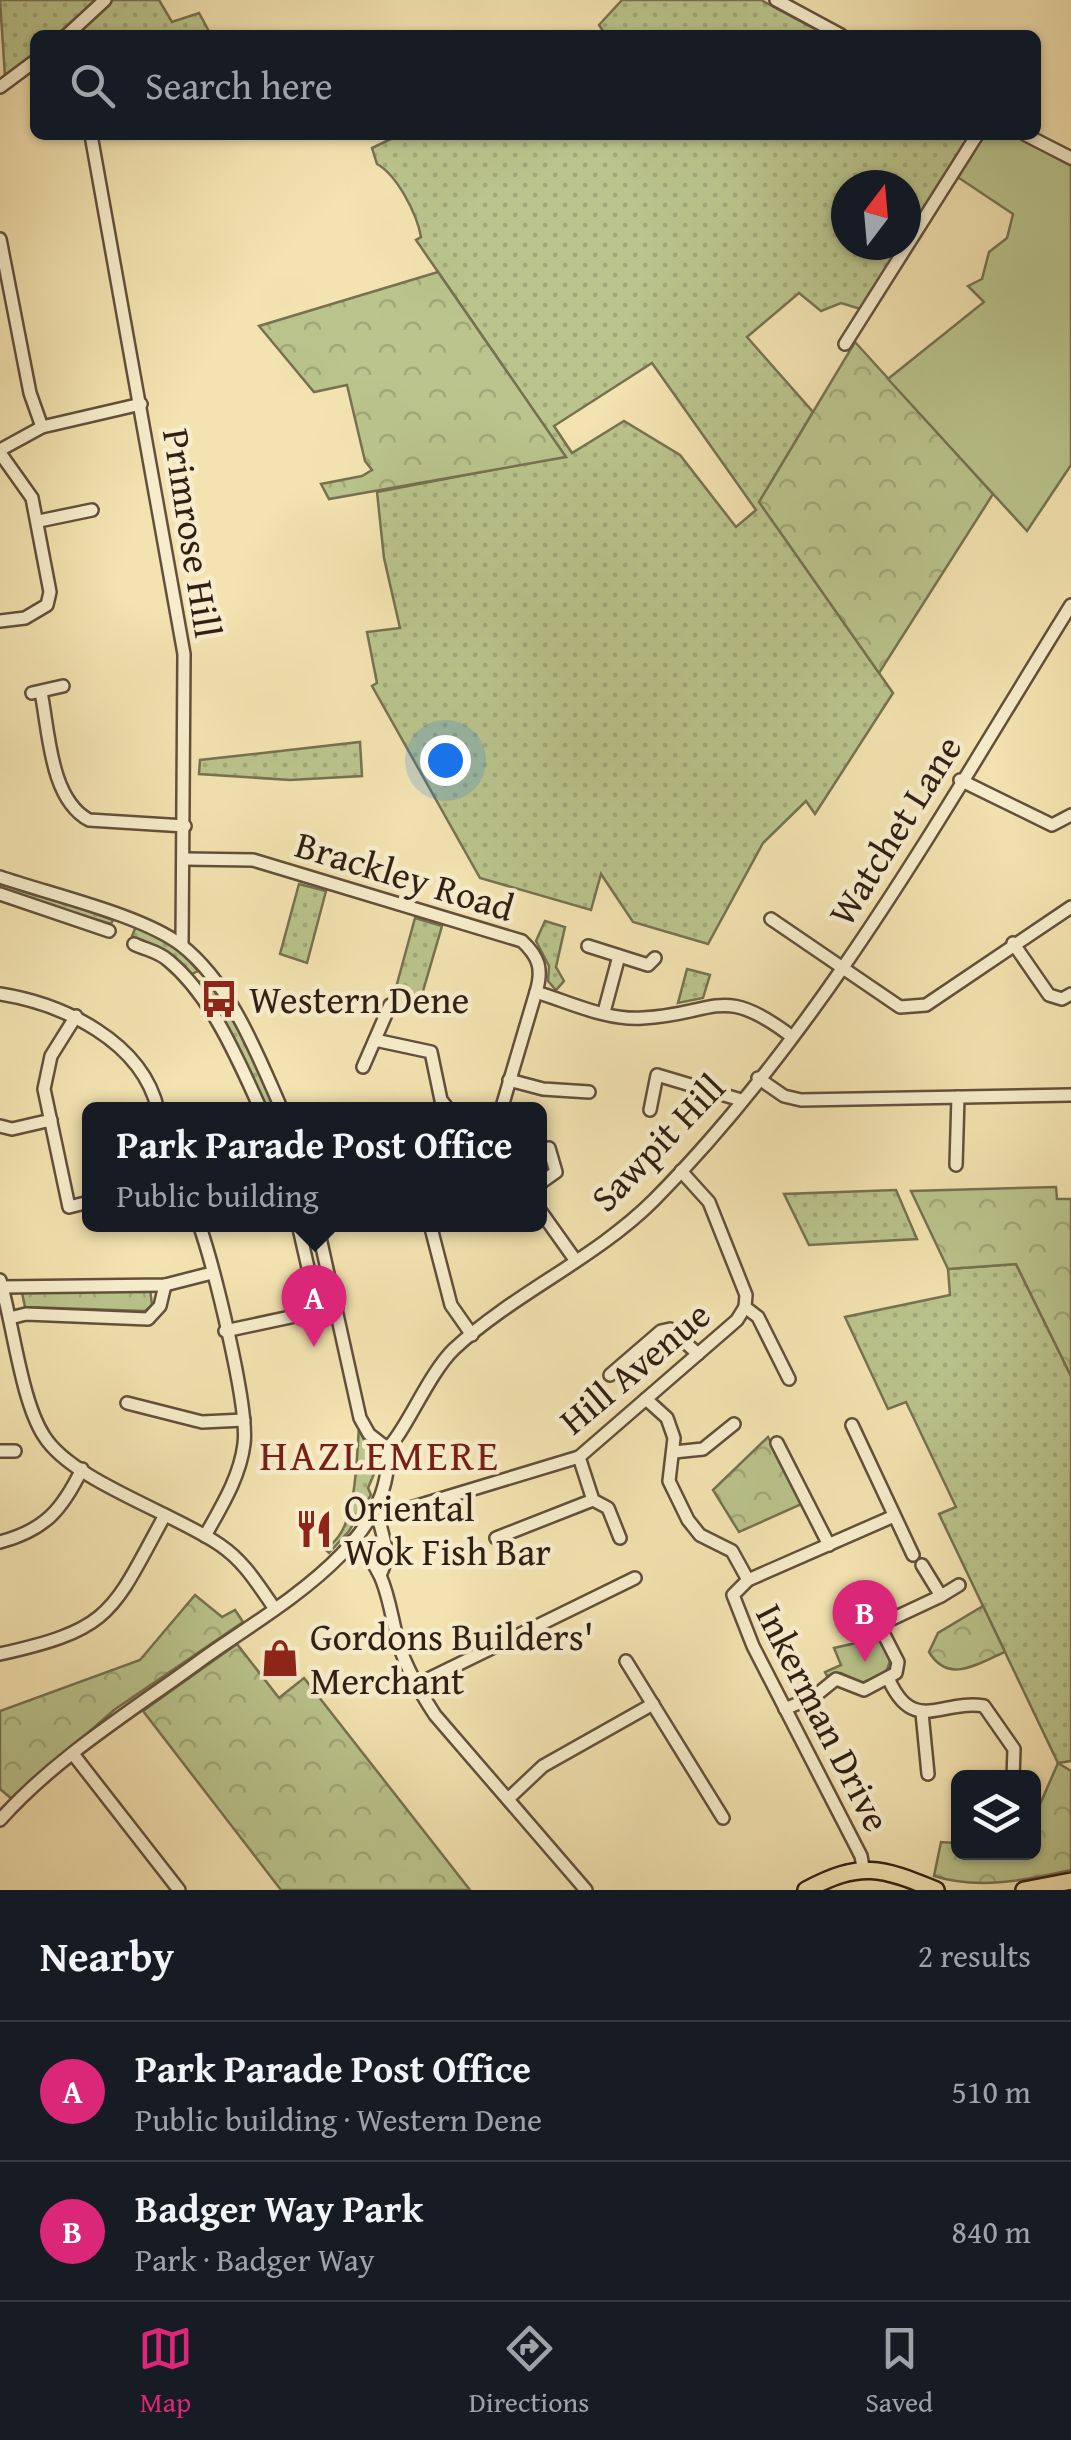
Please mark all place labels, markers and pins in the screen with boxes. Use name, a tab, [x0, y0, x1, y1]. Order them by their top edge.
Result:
place label: Western Dene	[249, 971, 469, 1027]
bus stop icon: Western Dene	[198, 978, 240, 1020]
pin: A	[282, 1264, 346, 1347]
place label: Oriental Wok Fish Bar	[344, 1479, 551, 1579]
restaurant icon: Oriental Wok Fish Bar	[293, 1508, 335, 1550]
pin: B	[832, 1580, 898, 1662]
place label: Gordons Builders' Merchant	[310, 1608, 594, 1708]
shop icon: Gordons Builders' Merchant	[259, 1637, 301, 1679]

